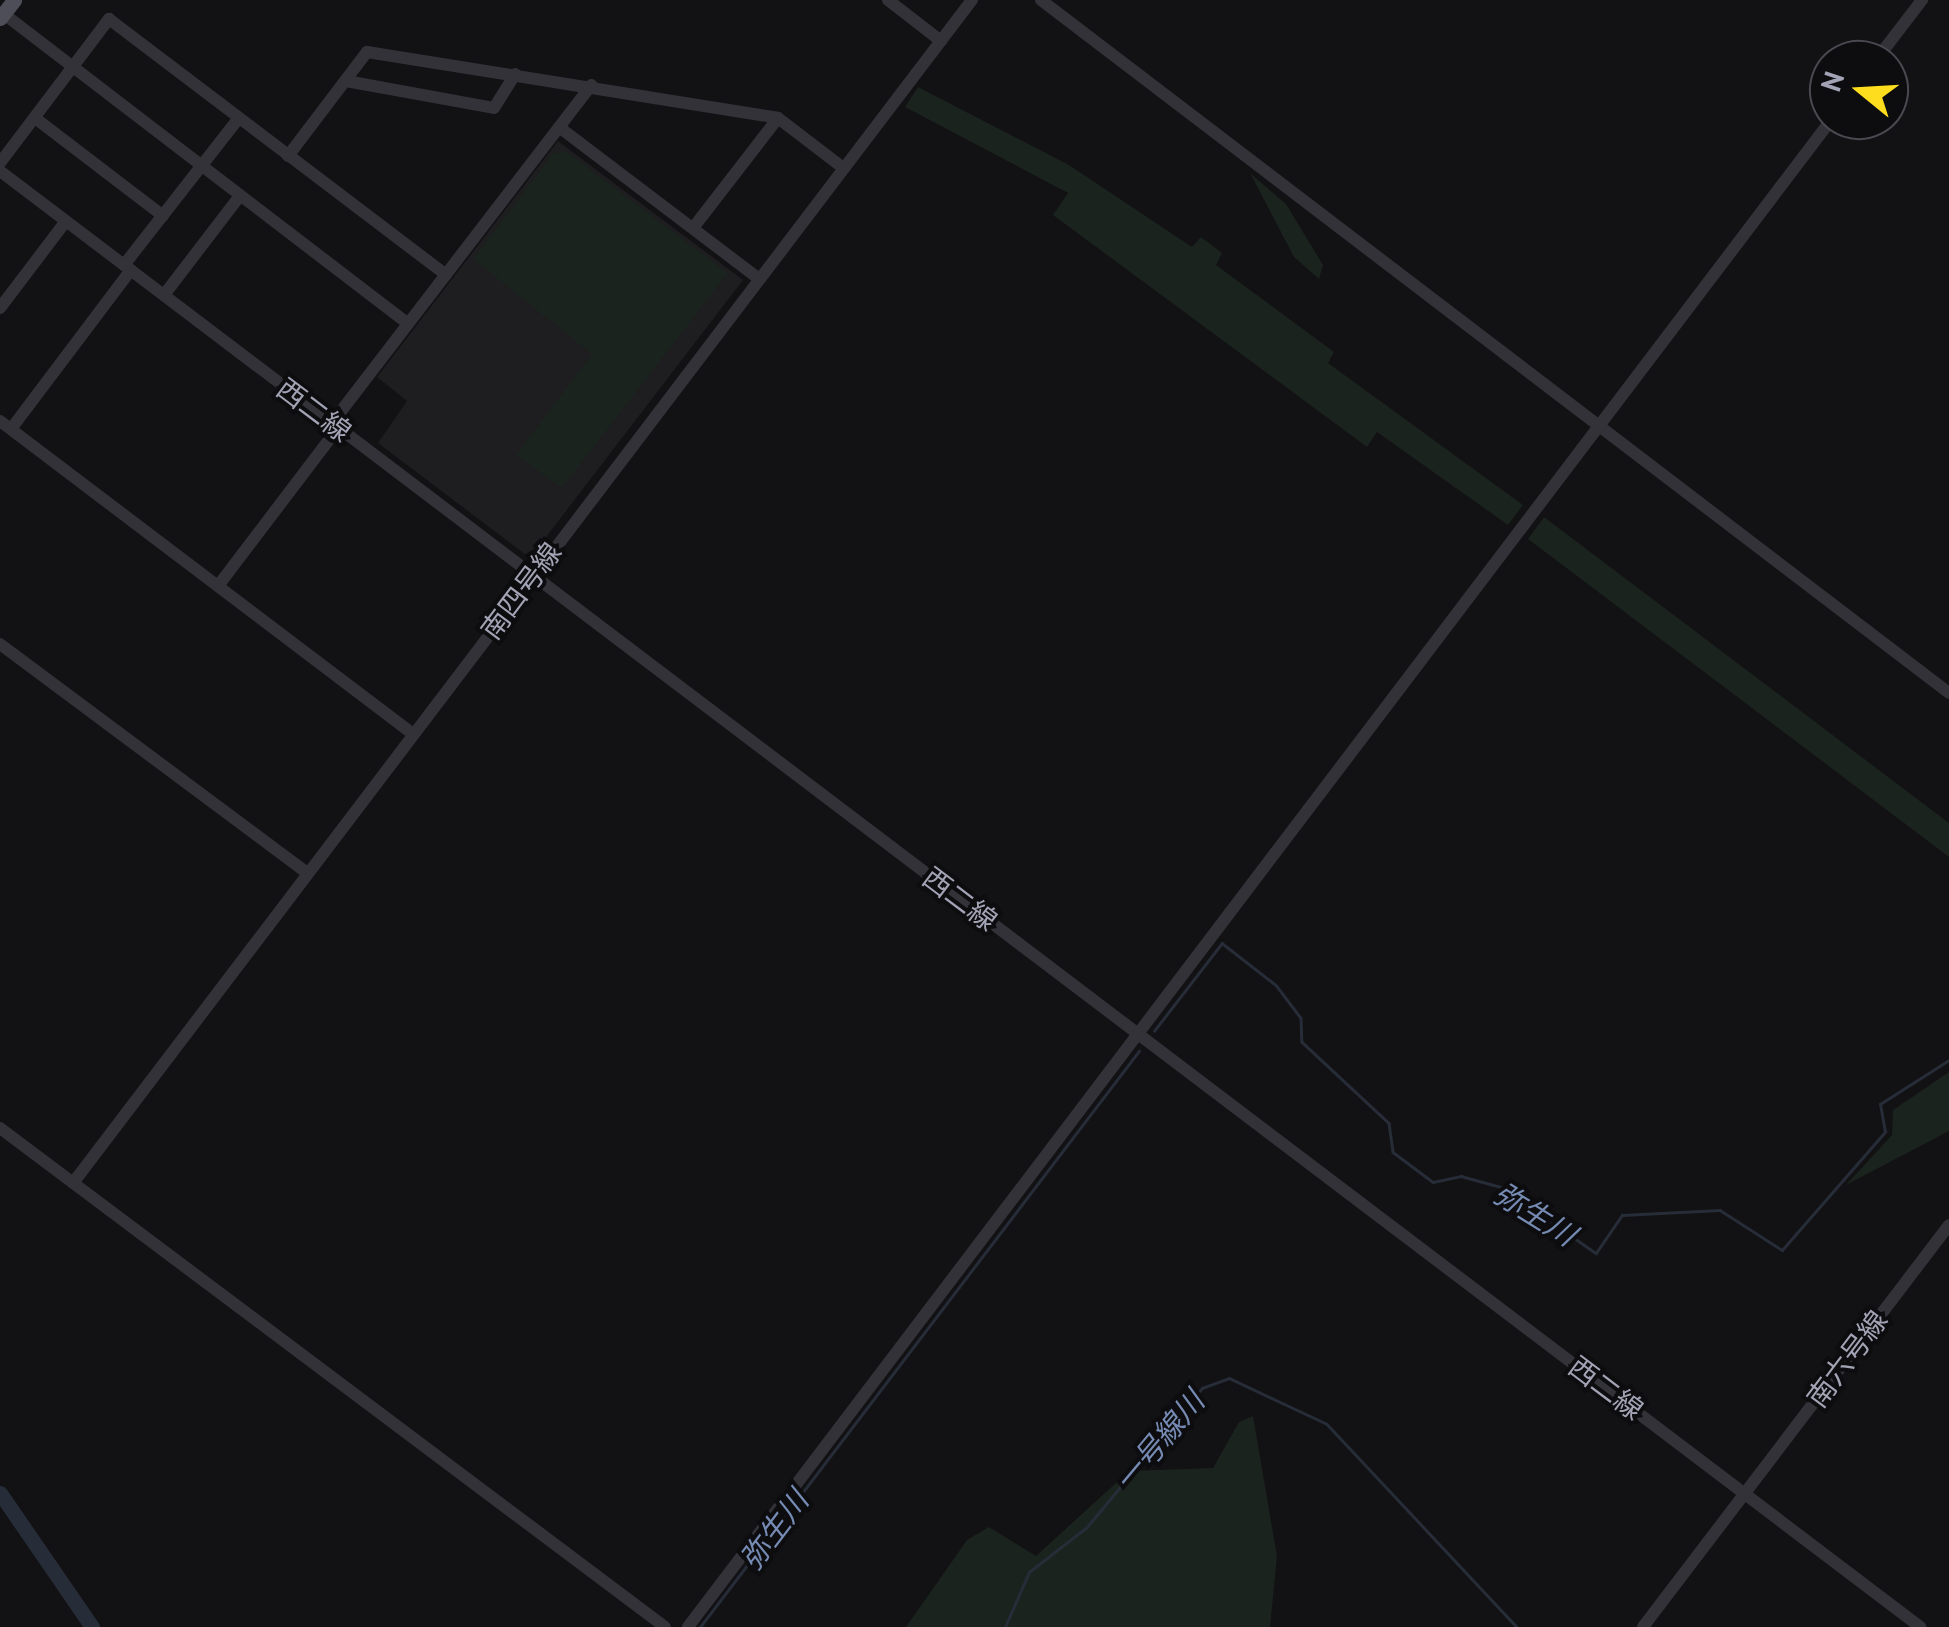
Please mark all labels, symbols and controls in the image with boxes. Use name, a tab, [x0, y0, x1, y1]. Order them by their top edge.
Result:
north arrow	[1809, 40, 1909, 140]
text: N	[1811, 67, 1852, 96]
street label: 西二線	[270, 371, 358, 449]
street label: 南四号線	[474, 536, 568, 646]
street label: 西二線	[916, 860, 1004, 938]
water label: 弥生川	[1487, 1175, 1583, 1253]
street label: 南六号線	[1800, 1304, 1894, 1414]
street label: 西二線	[1562, 1349, 1650, 1427]
water label: 一号線川	[1107, 1383, 1211, 1499]
water label: 弥生川	[733, 1483, 815, 1577]

